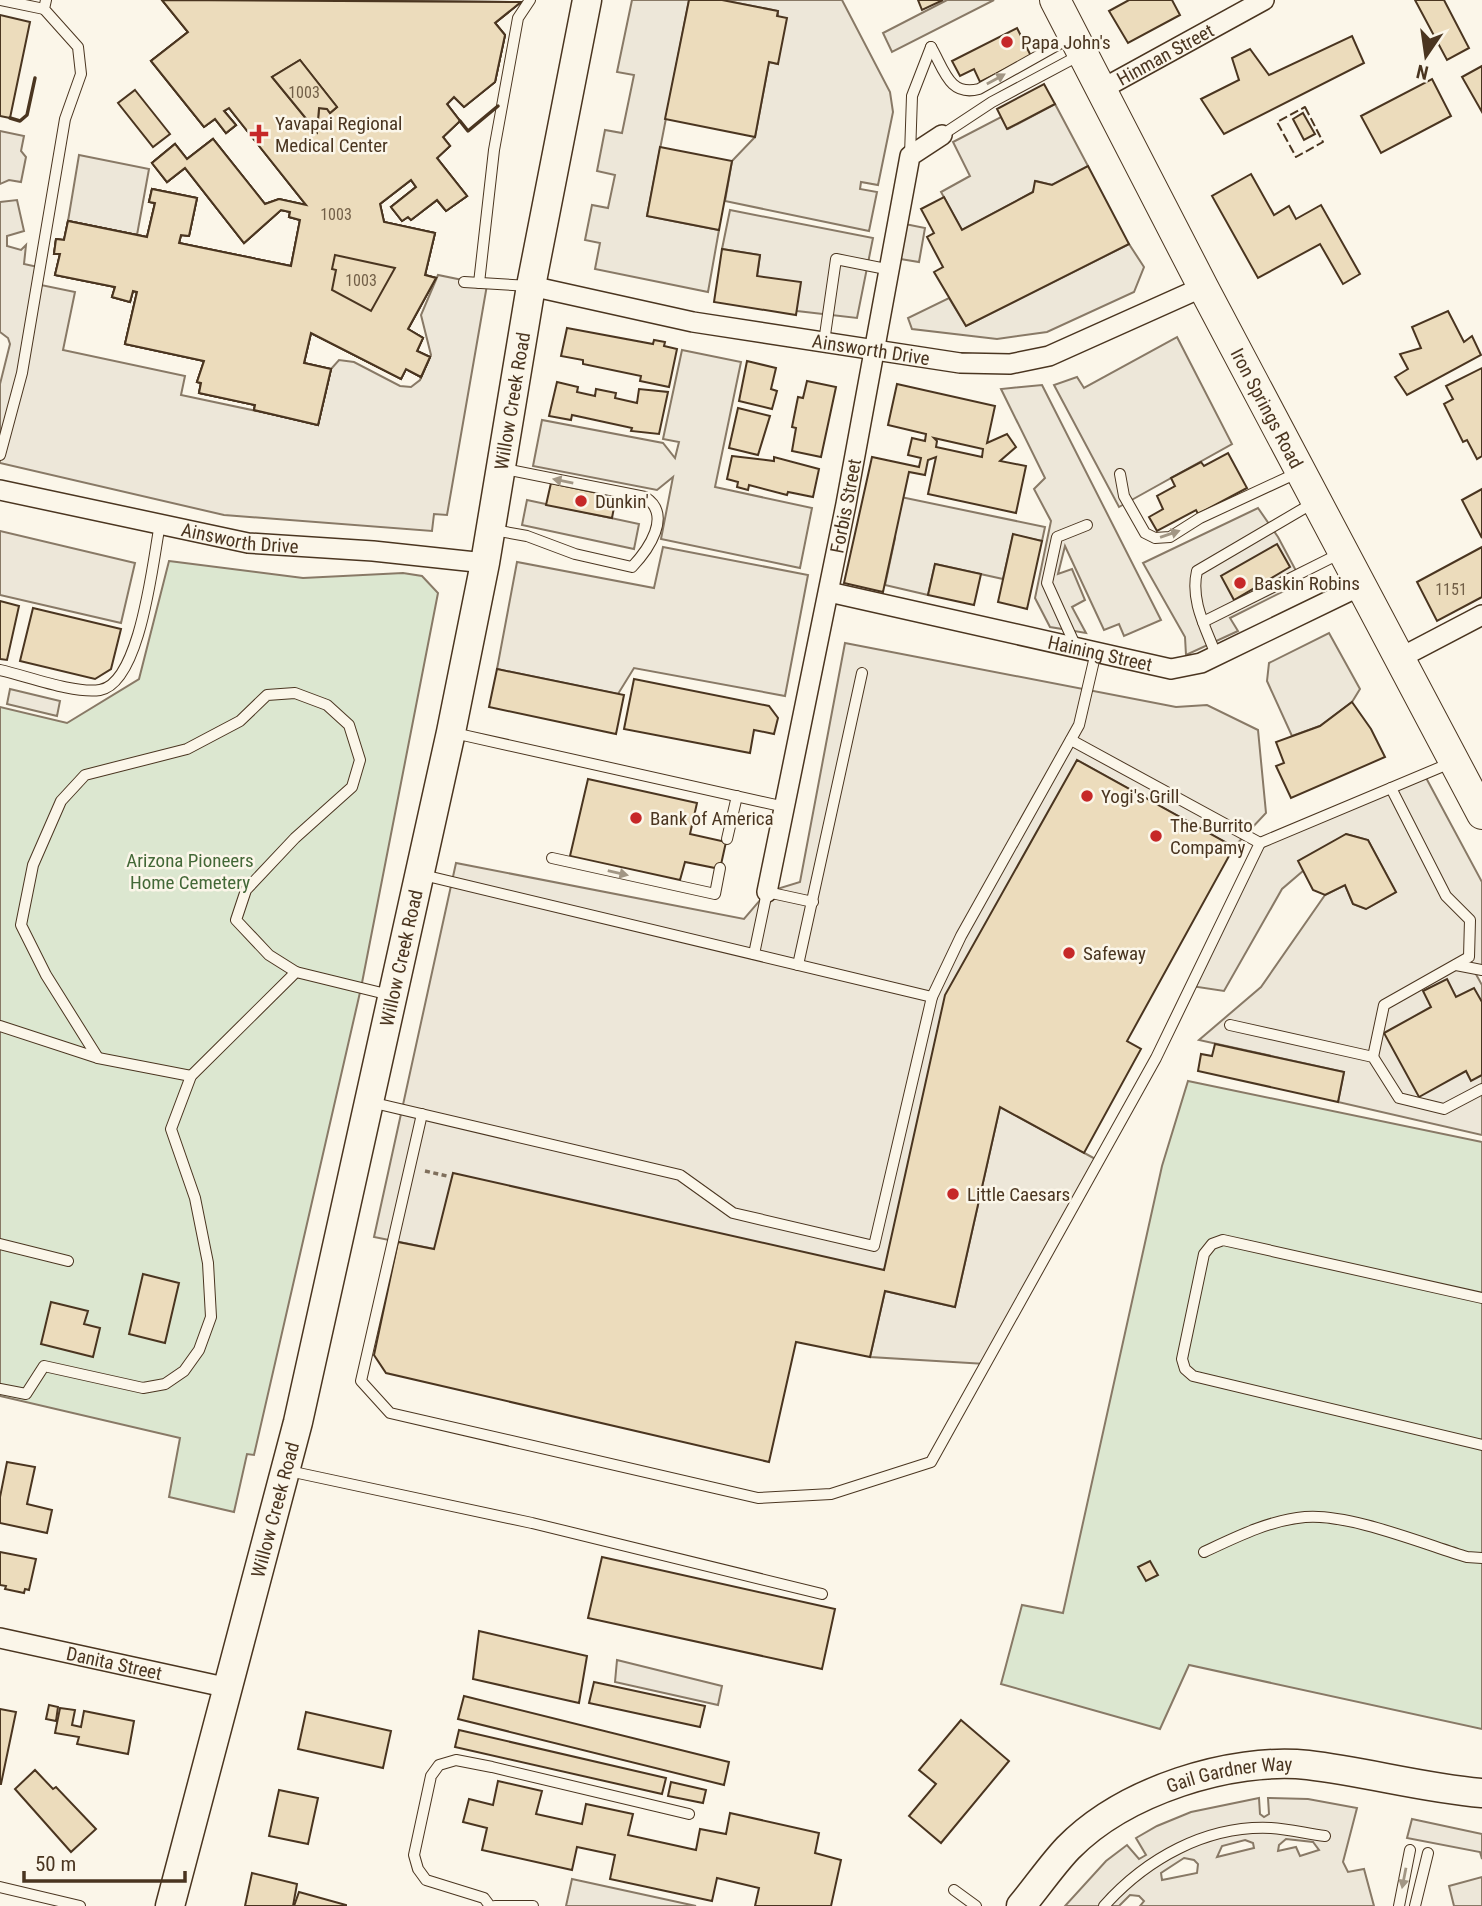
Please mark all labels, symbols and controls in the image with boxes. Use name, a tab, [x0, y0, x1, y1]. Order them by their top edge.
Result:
street label: Hinman Street	[1113, 19, 1218, 91]
north arrow	[1391, 21, 1461, 91]
place label: Papa John's	[1021, 31, 1111, 54]
marker: Papa John's	[999, 34, 1015, 50]
text: N	[1414, 60, 1431, 85]
one-way arrow	[986, 73, 1006, 85]
house number: 1003	[288, 83, 320, 102]
place label: Yavapai Regional Medical Center	[275, 112, 402, 157]
marker: Yavapai Regional Medical Center	[249, 124, 269, 144]
house number: 1003	[320, 205, 352, 224]
house number: 1003	[345, 271, 377, 290]
street label: Ainsworth Drive	[811, 329, 931, 370]
street label: Willow Creek Road	[490, 331, 535, 472]
street label: Iron Springs Road	[1225, 344, 1308, 472]
street label: Forbis Street	[825, 457, 866, 555]
one-way arrow	[552, 475, 574, 486]
place label: Dunkin'	[595, 490, 649, 513]
marker: Dunkin'	[573, 493, 589, 509]
street label: Ainsworth Drive	[179, 518, 299, 558]
one-way arrow	[1160, 528, 1181, 539]
place label: Baskin Robins	[1254, 572, 1360, 595]
marker: Baskin Robins	[1232, 575, 1248, 591]
house number: 1151	[1435, 580, 1467, 599]
street label: Haining Street	[1046, 631, 1155, 676]
place label: Yogi's Grill	[1101, 785, 1179, 808]
marker: Yogi's Grill	[1079, 788, 1095, 804]
place label: Bank of America	[650, 807, 774, 830]
marker: Bank of America	[628, 810, 644, 826]
place label: The Burrito Compamy	[1170, 814, 1253, 859]
marker: The Burrito Compamy	[1148, 828, 1164, 844]
park label: Arizona Pioneers Home Cemetery	[126, 849, 254, 894]
one-way arrow	[607, 867, 629, 878]
street label: Willow Creek Road	[375, 888, 428, 1028]
place label: Safeway	[1083, 942, 1146, 965]
marker: Safeway	[1061, 945, 1077, 961]
place label: Little Caesars	[967, 1183, 1070, 1206]
marker: Little Caesars	[945, 1186, 961, 1202]
street label: Willow Creek Road	[246, 1440, 304, 1580]
street label: Danita Street	[64, 1642, 164, 1685]
street label: Gail Gardner Way	[1163, 1753, 1293, 1798]
scale bar	[24, 1840, 186, 1884]
text: 50 m	[35, 1852, 76, 1876]
one-way arrow	[1399, 1867, 1410, 1889]

